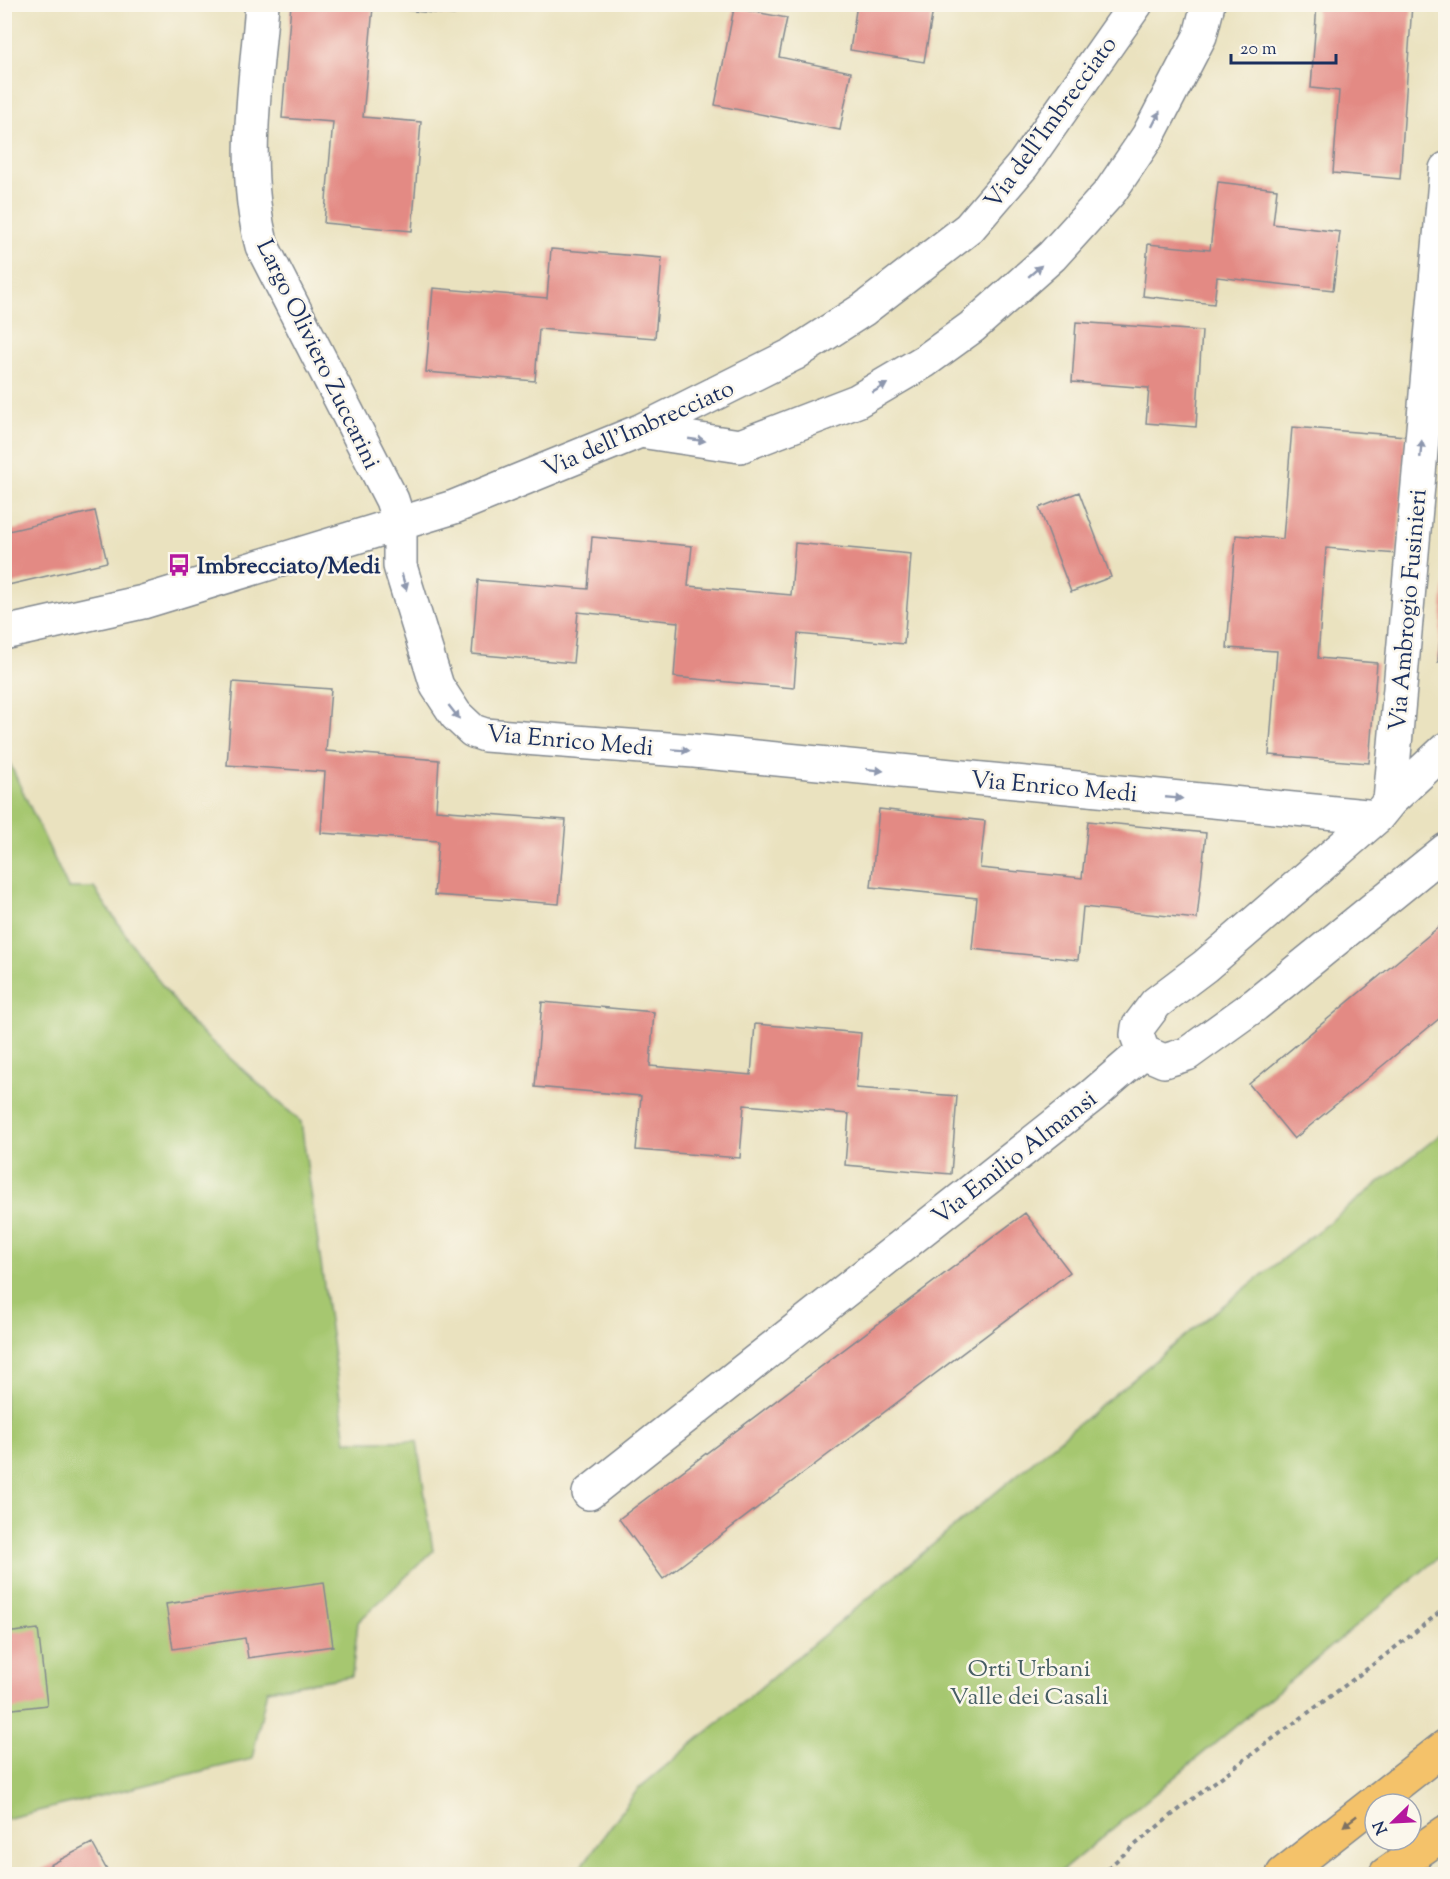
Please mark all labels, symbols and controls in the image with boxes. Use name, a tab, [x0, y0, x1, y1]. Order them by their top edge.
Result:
scale bar	[1231, 27, 1336, 65]
street label: Via dell'Imbrecciato	[977, 30, 1126, 217]
text: 20 m	[1240, 37, 1277, 63]
one-way arrow	[1151, 111, 1161, 128]
street label: Largo Oliviero Zuccarini	[247, 234, 388, 476]
one-way arrow	[1027, 265, 1042, 278]
street label: Via dell'Imbrecciato	[538, 372, 740, 487]
one-way arrow	[872, 383, 889, 393]
one-way arrow	[688, 436, 707, 445]
one-way arrow	[1416, 440, 1426, 459]
street label: Via Ambrogio Fusinieri	[1381, 488, 1437, 733]
place label: Imbrecciato/Medi	[197, 550, 381, 584]
bus stop icon: Imbrecciato/Medi	[166, 552, 192, 578]
one-way arrow	[400, 574, 409, 592]
one-way arrow	[447, 704, 459, 719]
street label: Via Enrico Medi	[485, 718, 655, 766]
one-way arrow	[672, 746, 691, 755]
street label: Via Enrico Medi	[969, 764, 1139, 812]
one-way arrow	[866, 765, 885, 775]
one-way arrow	[1165, 793, 1184, 803]
street label: Via Emilio Almansi	[925, 1083, 1105, 1234]
park label: Orti Urbani Valle dei Casali	[950, 1653, 1109, 1715]
north arrow	[1363, 1792, 1423, 1852]
one-way arrow	[1343, 1815, 1358, 1827]
text: N	[1368, 1816, 1395, 1838]

